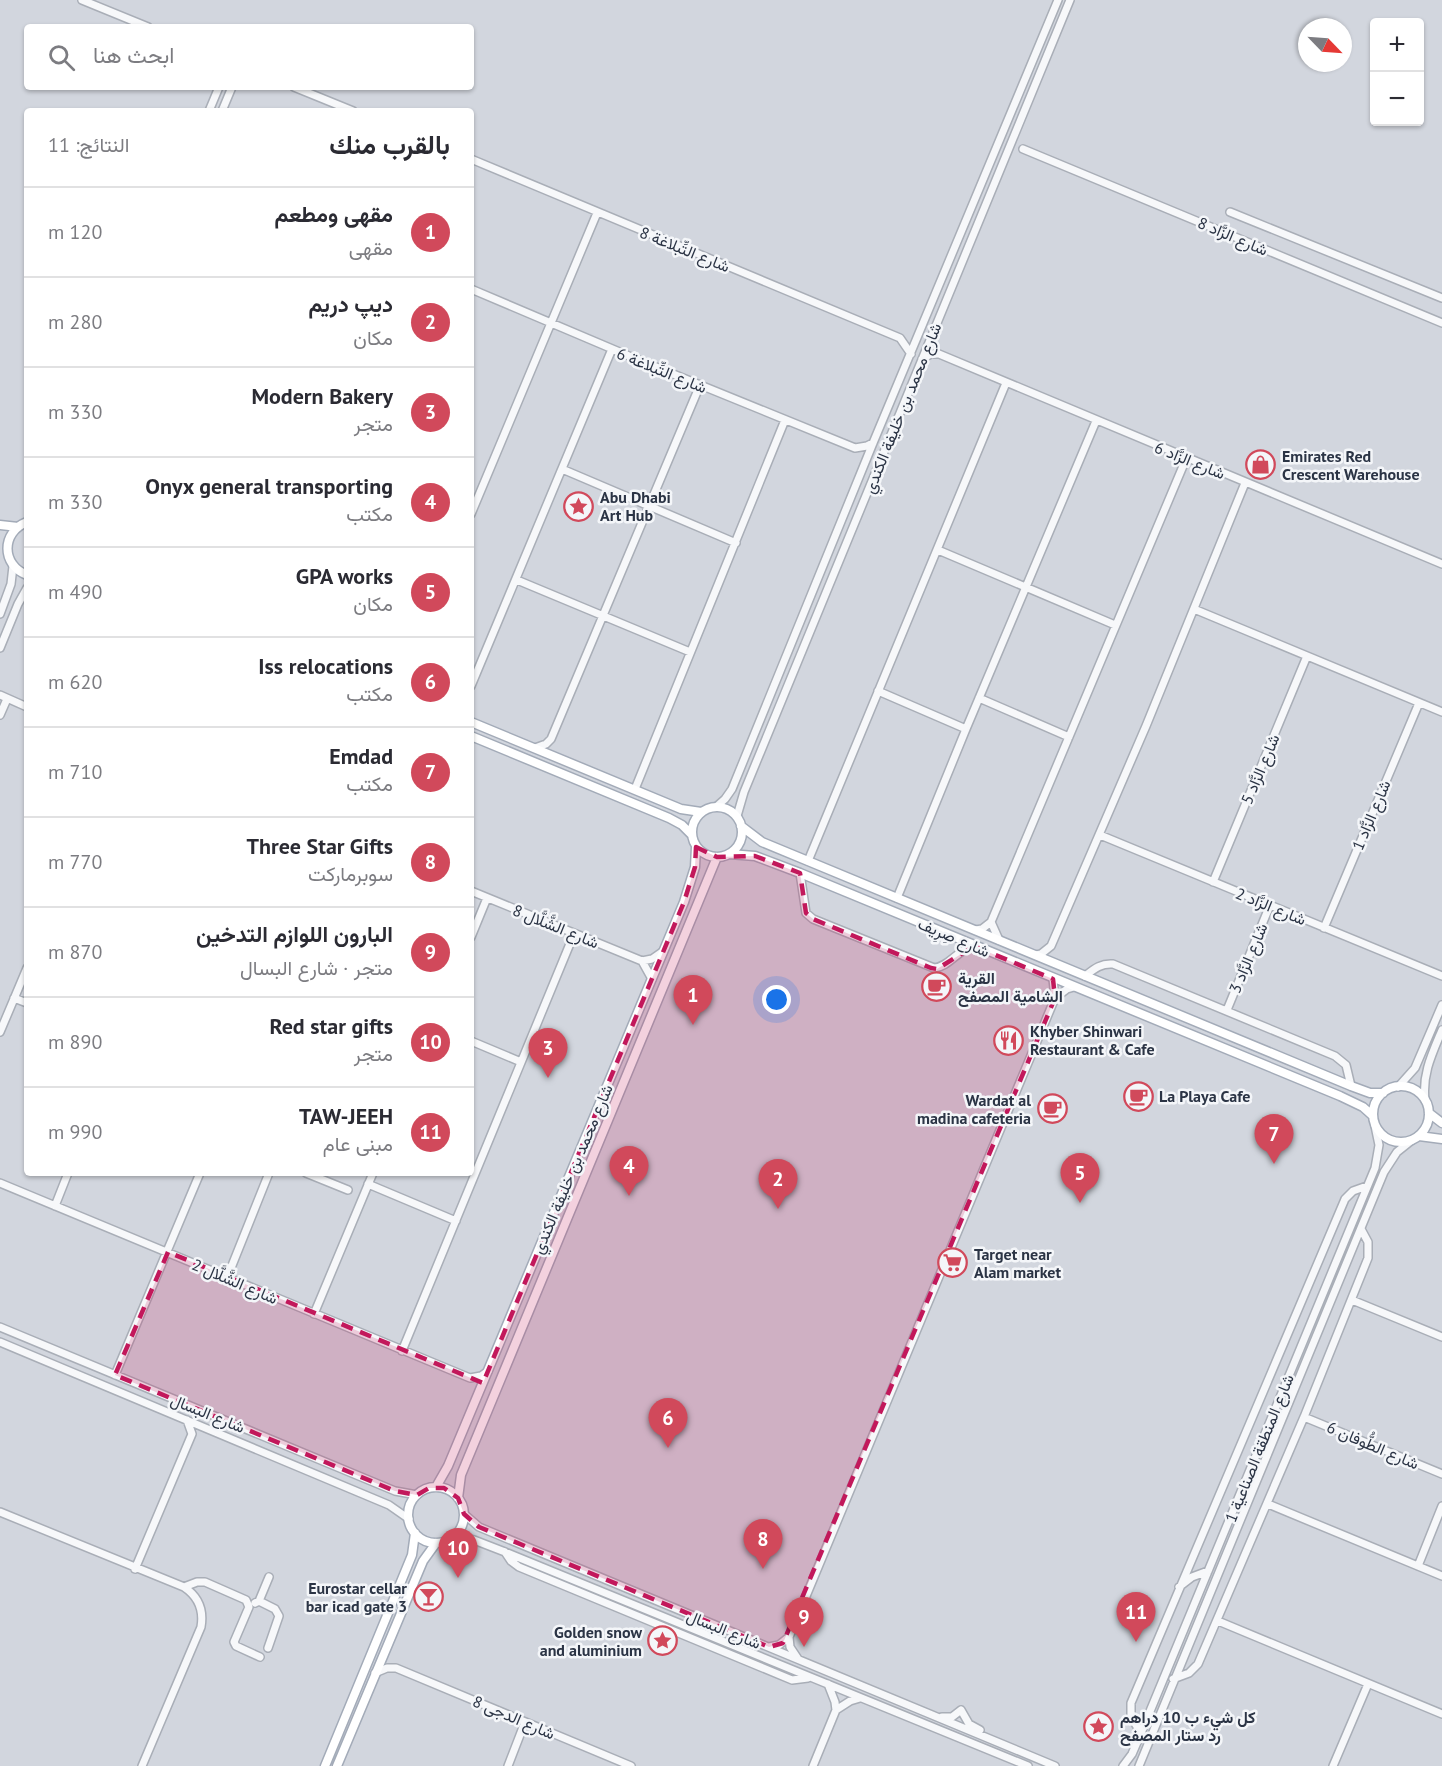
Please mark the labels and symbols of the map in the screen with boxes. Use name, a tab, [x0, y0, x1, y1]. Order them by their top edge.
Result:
north arrow	[1298, 18, 1352, 72]
street label: شارع الزَّاد 8	[1194, 212, 1271, 262]
street label: شارع التِّبلاغة 8	[636, 222, 733, 278]
street label: شارع محمد بن خليفة الكندي	[859, 320, 949, 498]
street label: شارع التِّبلاغة 6	[613, 343, 710, 399]
street label: شارع الزَّاد 6	[1151, 437, 1228, 485]
place label: Emirates Red Crescent Warehouse	[1282, 446, 1420, 484]
shop icon: Emirates Red Crescent Warehouse	[1245, 449, 1277, 481]
place label: Abu Dhabi Art Hub	[600, 487, 671, 525]
place icon: Abu Dhabi Art Hub	[563, 490, 595, 522]
street label: شارع الزَّاد 5	[1236, 731, 1286, 808]
street label: شارع الزَّاد 1	[1347, 777, 1397, 854]
street label: شارع الزَّاد 2	[1232, 883, 1309, 931]
street label: شارع الشَّلَّال 8	[509, 899, 602, 954]
street label: شارع صِرِيف	[914, 913, 993, 964]
street label: شارع الزَّاد 3	[1224, 920, 1274, 997]
place label: القرية الشامية المصفح	[958, 968, 1063, 1008]
cafe icon: القرية الشامية المصفح	[921, 971, 953, 1003]
pin: 1	[674, 976, 712, 1025]
your location	[762, 985, 791, 1014]
place label: Khyber Shinwari Restaurant & Cafe	[1030, 1021, 1155, 1059]
restaurant icon: Khyber Shinwari Restaurant & Cafe	[993, 1024, 1025, 1056]
pin: 3	[528, 1028, 568, 1078]
cafe icon: La Playa Cafe	[1122, 1080, 1154, 1112]
street label: شارع محمد بن خليفة الكندي	[527, 1081, 620, 1258]
place label: La Playa Cafe	[1159, 1086, 1250, 1106]
place label: Wardat al madina cafeteria	[917, 1090, 1031, 1128]
cafe icon: Wardat al madina cafeteria	[1036, 1093, 1068, 1125]
pin: 7	[1254, 1114, 1294, 1164]
pin: 4	[610, 1146, 648, 1196]
pin: 5	[1060, 1154, 1100, 1203]
pin: 2	[758, 1160, 798, 1209]
place label: Target near Alam market	[974, 1244, 1061, 1282]
supermarket icon: Target near Alam market	[937, 1247, 969, 1279]
street label: شارع الشَّلَّال 2	[188, 1253, 281, 1310]
street label: شارع المنطقة الصناعية 1	[1220, 1371, 1300, 1526]
street label: شارع البسال	[167, 1389, 248, 1439]
pin: 6	[648, 1398, 688, 1448]
street label: شارع الطُّوفان 6	[1323, 1414, 1423, 1475]
pin: 8	[744, 1520, 783, 1569]
pin: 10	[438, 1528, 478, 1578]
place label: Eurostar cellar bar icad gate 3	[306, 1578, 407, 1616]
bar icon: Eurostar cellar bar icad gate 3	[412, 1581, 444, 1613]
pin: 11	[1116, 1592, 1156, 1642]
pin: 9	[784, 1598, 824, 1647]
street label: شارع البسال	[683, 1605, 764, 1655]
place label: Golden snow and aluminium	[540, 1622, 642, 1660]
place icon: Golden snow and aluminium	[647, 1625, 679, 1657]
street label: شارع الدجى 8	[469, 1691, 558, 1745]
place label: كل شيء ب 10 دراهم رد ستار المصفح	[1120, 1707, 1255, 1747]
place icon: كل شيء ب 10 دراهم رد ستار المصفح	[1083, 1710, 1115, 1742]

